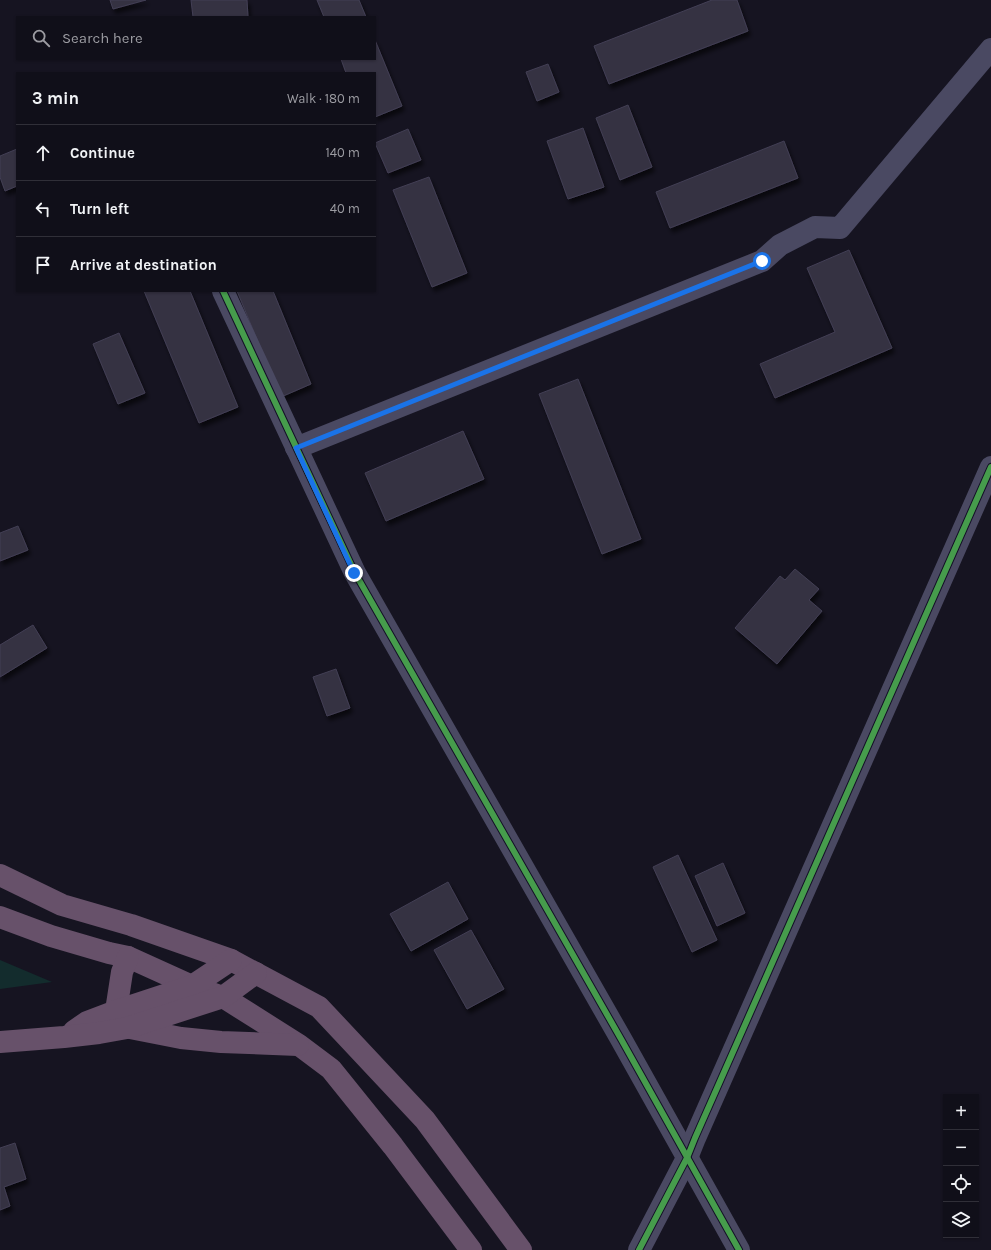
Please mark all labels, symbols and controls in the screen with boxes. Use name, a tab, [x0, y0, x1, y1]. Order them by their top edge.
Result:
search box	[16, 16, 376, 60]
icon: search	[30, 27, 52, 49]
text: Search here	[62, 29, 143, 47]
text: 3 min	[32, 88, 79, 108]
text: Walk · 180 m	[287, 91, 360, 106]
icon: ahead	[32, 142, 54, 164]
text: Continue	[70, 144, 135, 162]
text: 140 m	[325, 145, 360, 160]
icon: left	[32, 198, 54, 220]
text: Turn left	[70, 200, 129, 218]
text: 40 m	[330, 201, 360, 216]
route start	[753, 252, 771, 270]
icon: arrive	[32, 254, 54, 276]
text: Arrive at destination	[70, 256, 217, 274]
route end	[345, 564, 363, 582]
map controls	[943, 1094, 979, 1238]
button: +	[943, 1094, 979, 1130]
button: −	[943, 1130, 979, 1166]
button: locate	[943, 1166, 979, 1202]
button: layers	[943, 1202, 979, 1238]

